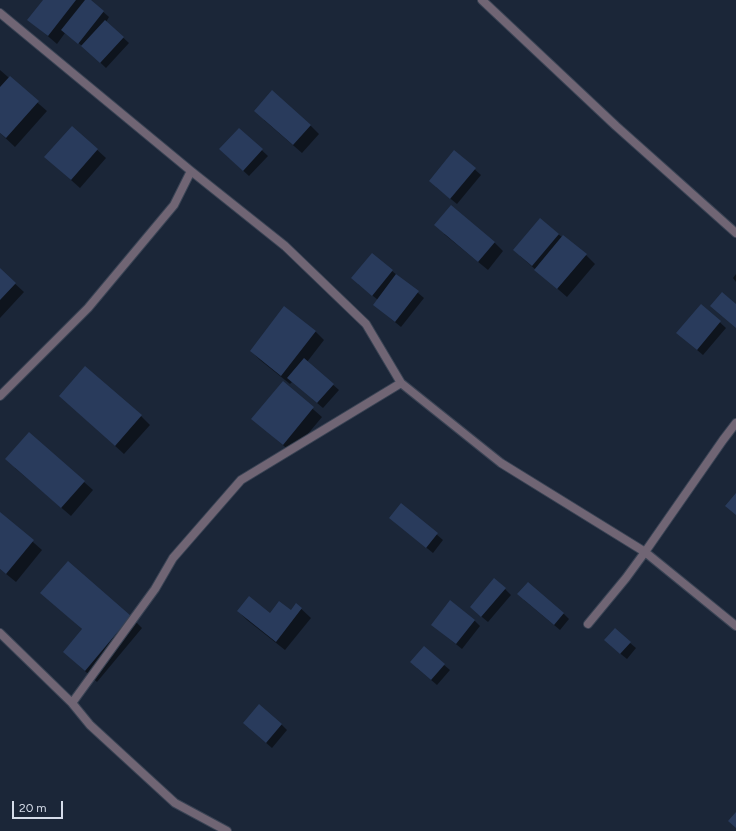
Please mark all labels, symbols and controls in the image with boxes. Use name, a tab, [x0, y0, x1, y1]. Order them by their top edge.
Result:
scale bar	[14, 793, 65, 819]
text: 20 m	[19, 801, 47, 815]

